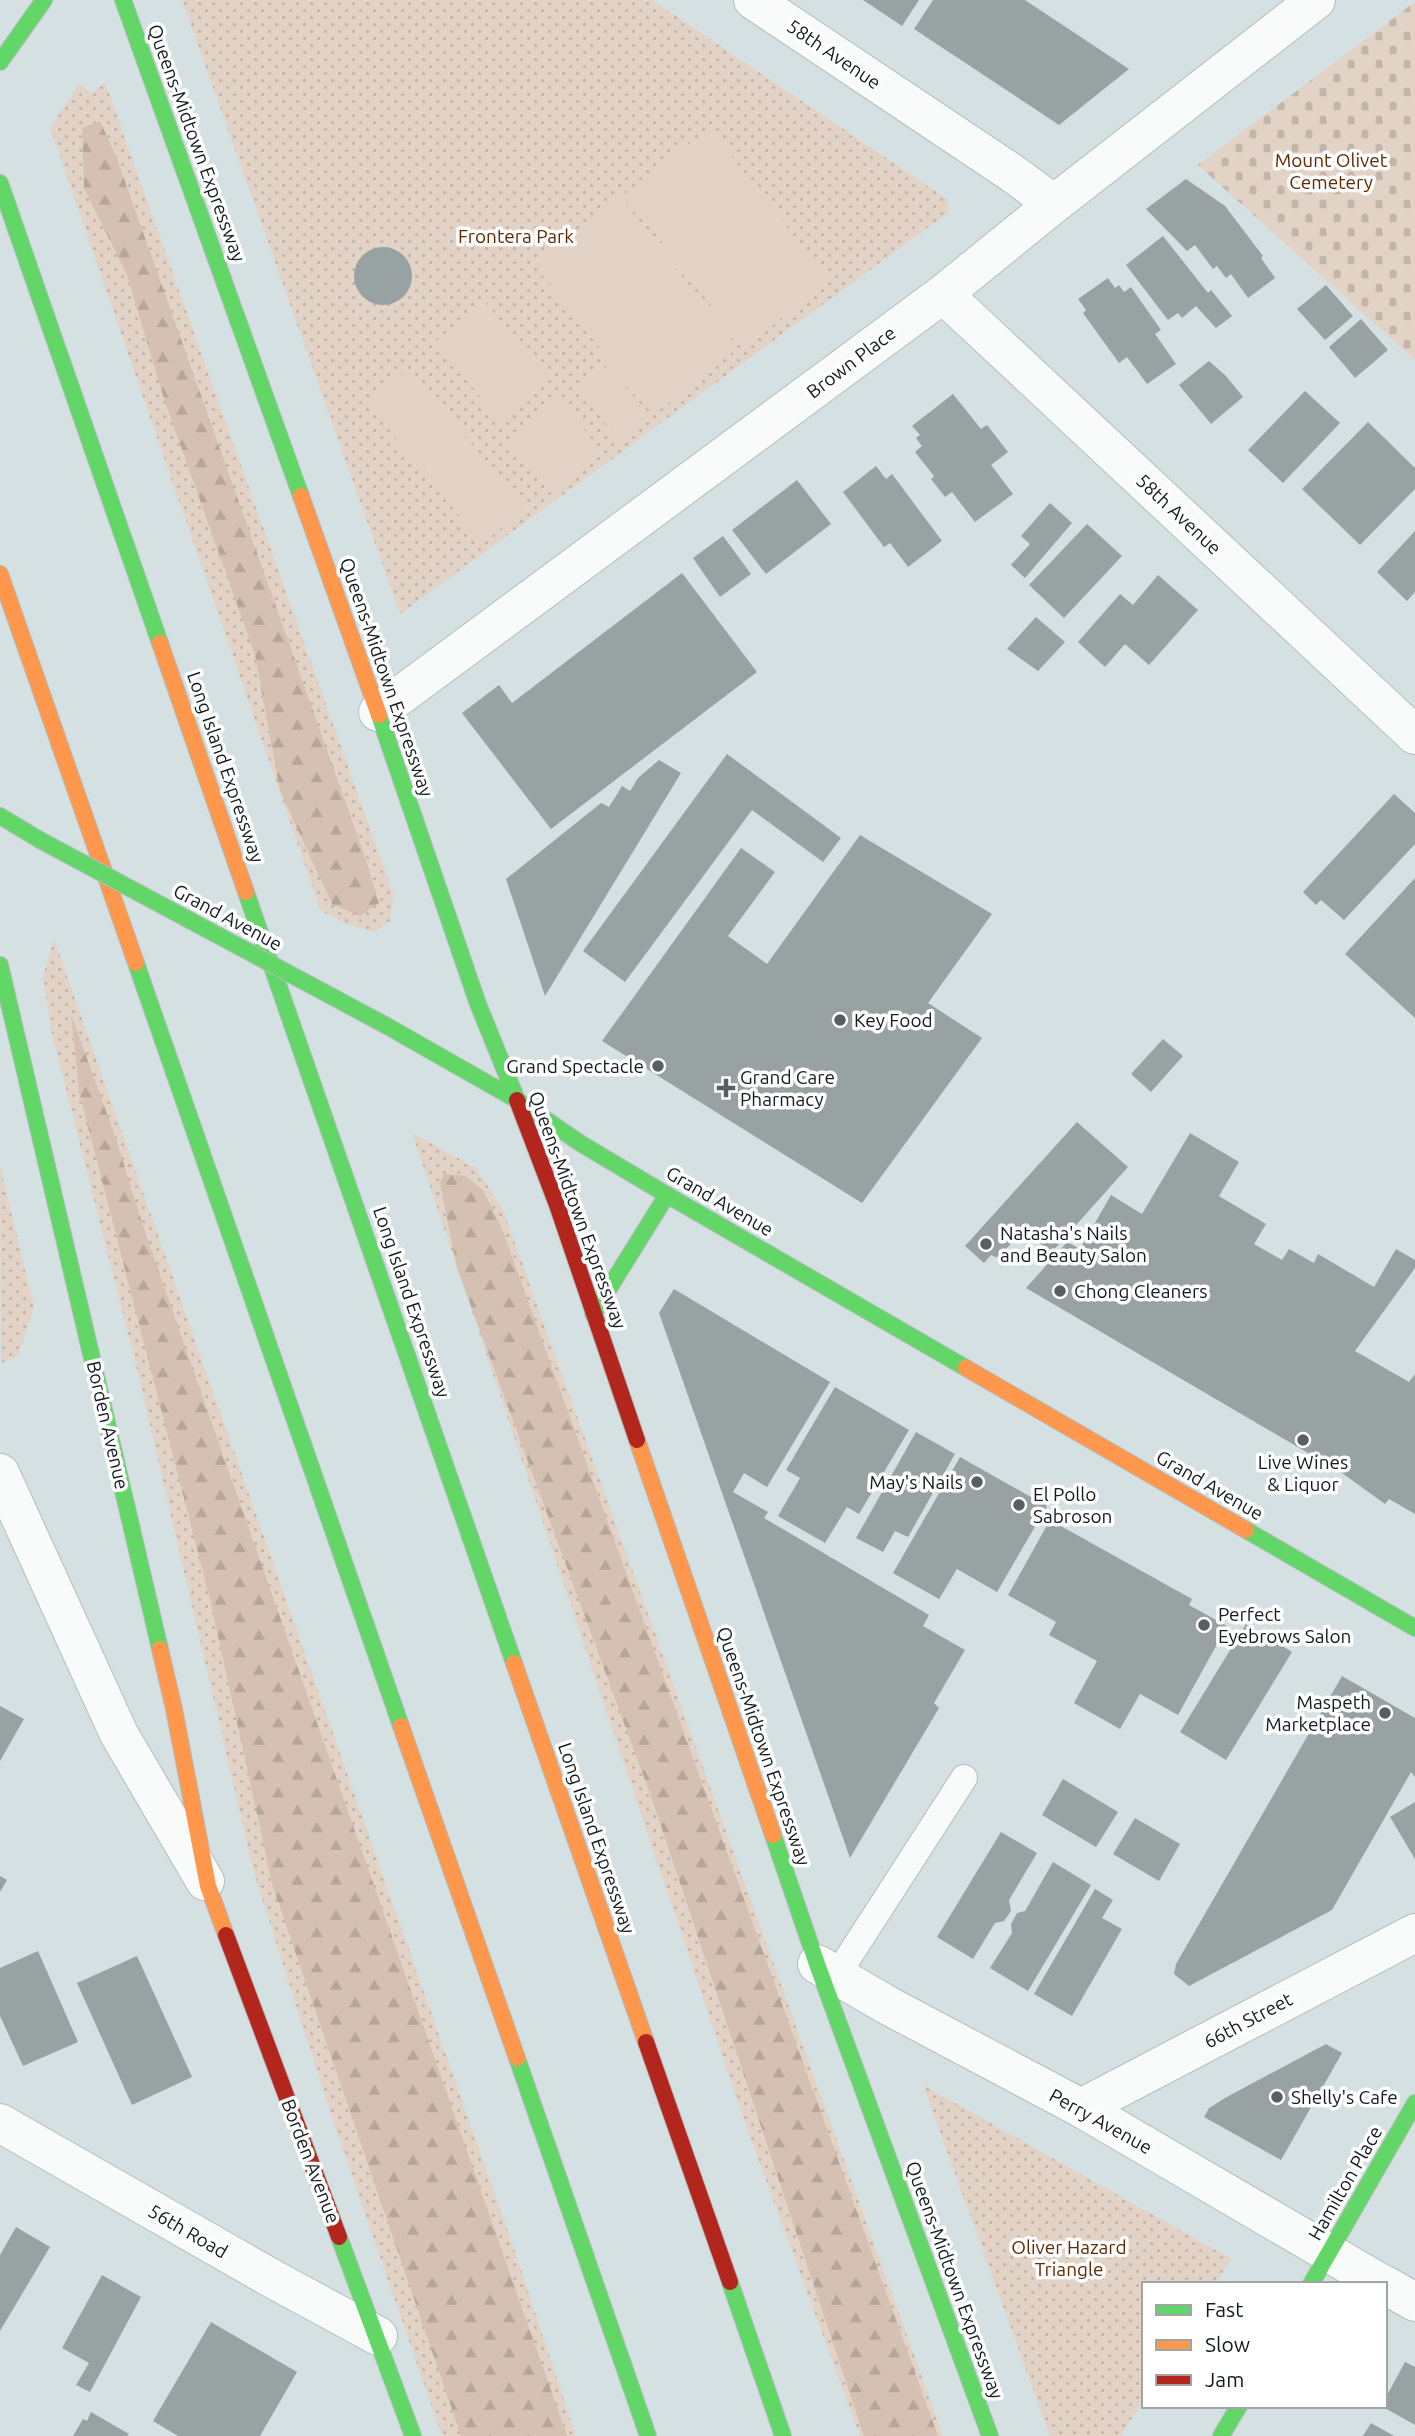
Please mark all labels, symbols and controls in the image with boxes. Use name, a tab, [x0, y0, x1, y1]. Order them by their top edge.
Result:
street label: 58th Avenue	[783, 15, 885, 93]
street label: Queens-Midtown Expressway	[144, 21, 250, 265]
park label: Mount Olivet Cemetery	[1275, 149, 1388, 193]
park label: Frontera Park	[458, 225, 574, 247]
street label: Brown Place	[802, 321, 900, 403]
street label: 58th Avenue	[1132, 469, 1226, 559]
street label: Queens-Midtown Expressway	[336, 555, 438, 799]
street label: Long Island Expressway	[183, 669, 269, 865]
street label: Grand Avenue	[170, 879, 286, 955]
place label: Key Food	[854, 1009, 933, 1031]
marker: Key Food	[832, 1012, 848, 1028]
place label: Grand Spectacle	[506, 1055, 644, 1077]
marker: Grand Spectacle	[650, 1058, 666, 1074]
place label: Grand Care Pharmacy	[740, 1066, 835, 1110]
marker: Grand Care Pharmacy	[718, 1080, 734, 1096]
street label: Queens-Midtown Expressway	[525, 1088, 631, 1332]
street label: Grand Avenue	[663, 1162, 777, 1240]
street label: Long Island Expressway	[369, 1204, 455, 1400]
place label: Natasha's Nails and Beauty Salon	[1000, 1222, 1147, 1266]
marker: Natasha's Nails and Beauty Salon	[978, 1236, 994, 1252]
place label: Chong Cleaners	[1074, 1280, 1207, 1302]
marker: Chong Cleaners	[1052, 1283, 1068, 1299]
street label: Borden Avenue	[83, 1359, 133, 1491]
marker: Live Wines & Liquor	[1295, 1432, 1311, 1448]
street label: Grand Avenue	[1153, 1446, 1267, 1524]
place label: Live Wines & Liquor	[1258, 1451, 1348, 1495]
place label: May's Nails	[869, 1471, 963, 1493]
marker: May's Nails	[969, 1474, 985, 1490]
place label: El Pollo Sabroson	[1033, 1483, 1112, 1527]
marker: El Pollo Sabroson	[1011, 1497, 1027, 1513]
place label: Perfect Eyebrows Salon	[1218, 1603, 1351, 1647]
marker: Perfect Eyebrows Salon	[1196, 1617, 1212, 1633]
street label: Queens-Midtown Expressway	[713, 1624, 815, 1868]
place label: Maspeth Marketplace	[1265, 1691, 1371, 1735]
marker: Maspeth Marketplace	[1377, 1705, 1393, 1721]
street label: Long Island Expressway	[554, 1740, 640, 1936]
street label: 66th Street	[1200, 1987, 1297, 2053]
street label: Perry Avenue	[1046, 2084, 1156, 2158]
place label: Shelly's Cafe	[1291, 2086, 1398, 2108]
marker: Shelly's Cafe	[1269, 2089, 1285, 2105]
street label: Borden Avenue	[277, 2096, 345, 2226]
street label: Hamilton Place	[1303, 2122, 1387, 2244]
street label: Queens-Midtown Expressway	[902, 2158, 1008, 2402]
street label: 56th Road	[144, 2199, 232, 2263]
park label: Oliver Hazard Triangle	[1011, 2236, 1127, 2280]
legend	[1142, 2282, 1387, 2408]
text: Fast	[1205, 2297, 1243, 2321]
text: Slow	[1205, 2332, 1250, 2356]
text: Jam	[1205, 2367, 1244, 2391]

